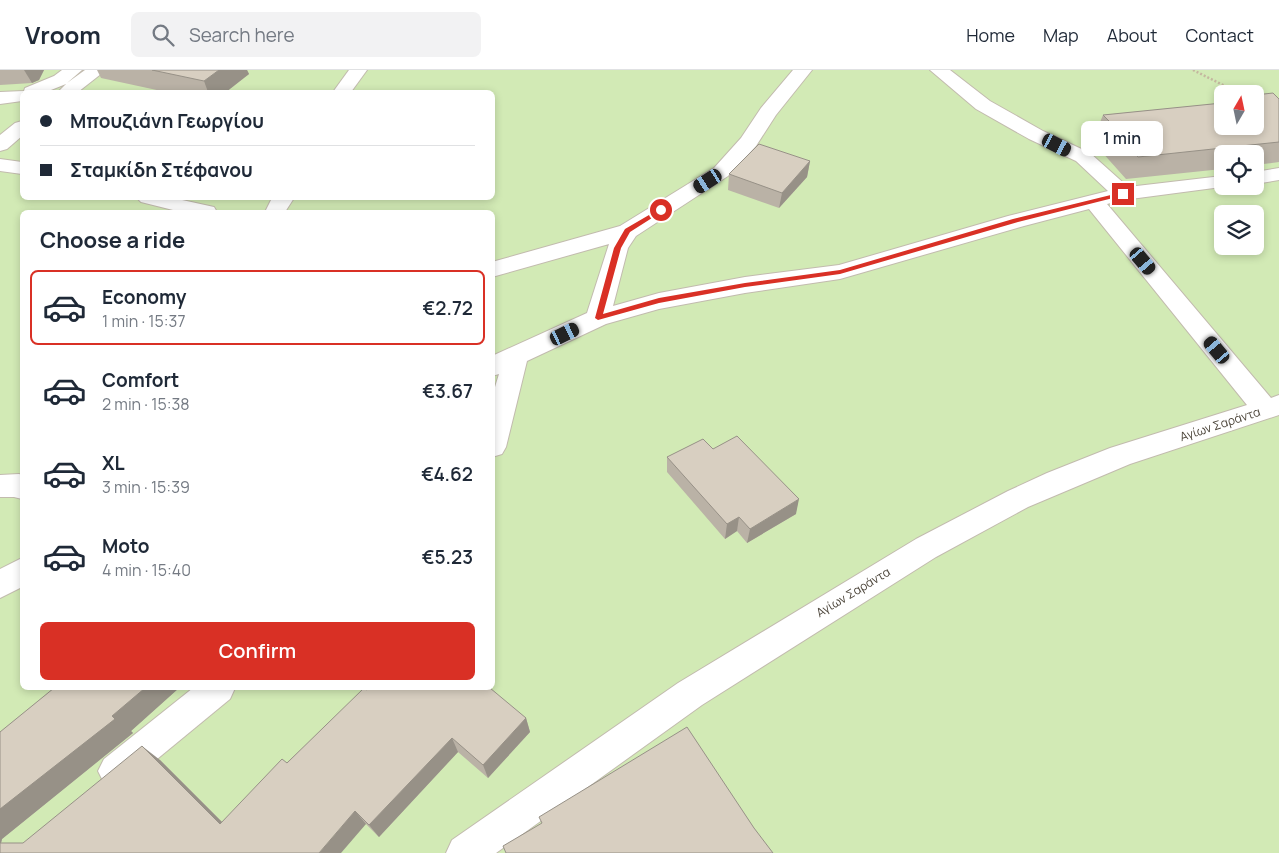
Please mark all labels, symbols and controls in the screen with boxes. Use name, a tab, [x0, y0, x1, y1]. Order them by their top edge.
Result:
search box	[131, 12, 481, 57]
text: Vroom	[25, 18, 101, 51]
icon: search	[149, 21, 177, 49]
text: Search here	[189, 22, 295, 48]
text: Home	[966, 23, 1015, 47]
text: Map	[1043, 23, 1079, 47]
text: About	[1107, 23, 1157, 47]
text: Contact	[1185, 23, 1254, 47]
north arrow	[1214, 85, 1264, 135]
map controls	[1214, 85, 1264, 255]
text: Μπουζιάνη Γεωργίου	[70, 108, 264, 134]
callout: 1 min	[1082, 122, 1164, 156]
text: 1 min	[1103, 127, 1141, 149]
car	[1040, 132, 1073, 158]
button: locate	[1214, 145, 1264, 195]
text: Σταμκίδη Στέφανου	[70, 157, 253, 183]
car	[691, 167, 724, 195]
route end	[1112, 183, 1134, 205]
route start	[650, 199, 672, 221]
button: layers	[1214, 205, 1264, 255]
text: Choose a ride	[40, 225, 185, 255]
car	[1127, 245, 1158, 277]
text: Economy	[102, 284, 186, 310]
icon: car	[42, 285, 87, 330]
text: €2.72	[423, 295, 473, 321]
text: 1 min · 15:37	[102, 310, 185, 332]
car	[548, 321, 581, 347]
car	[1201, 334, 1232, 366]
text: Comfort	[102, 367, 179, 393]
icon: car	[42, 368, 87, 413]
text: €3.67	[422, 378, 473, 404]
text: 2 min · 15:38	[102, 393, 190, 415]
street label: Αγίων Σαράντα	[1178, 403, 1262, 445]
text: XL	[102, 450, 125, 476]
icon: car	[42, 451, 87, 496]
text: €4.62	[421, 461, 473, 487]
text: 3 min · 15:39	[102, 476, 190, 498]
text: Moto	[102, 533, 149, 559]
icon: car	[42, 534, 87, 579]
text: €5.23	[422, 544, 473, 570]
text: 4 min · 15:40	[102, 559, 191, 581]
street label: Αγίων Σαράντα	[813, 563, 893, 621]
button: Confirm	[40, 622, 475, 680]

